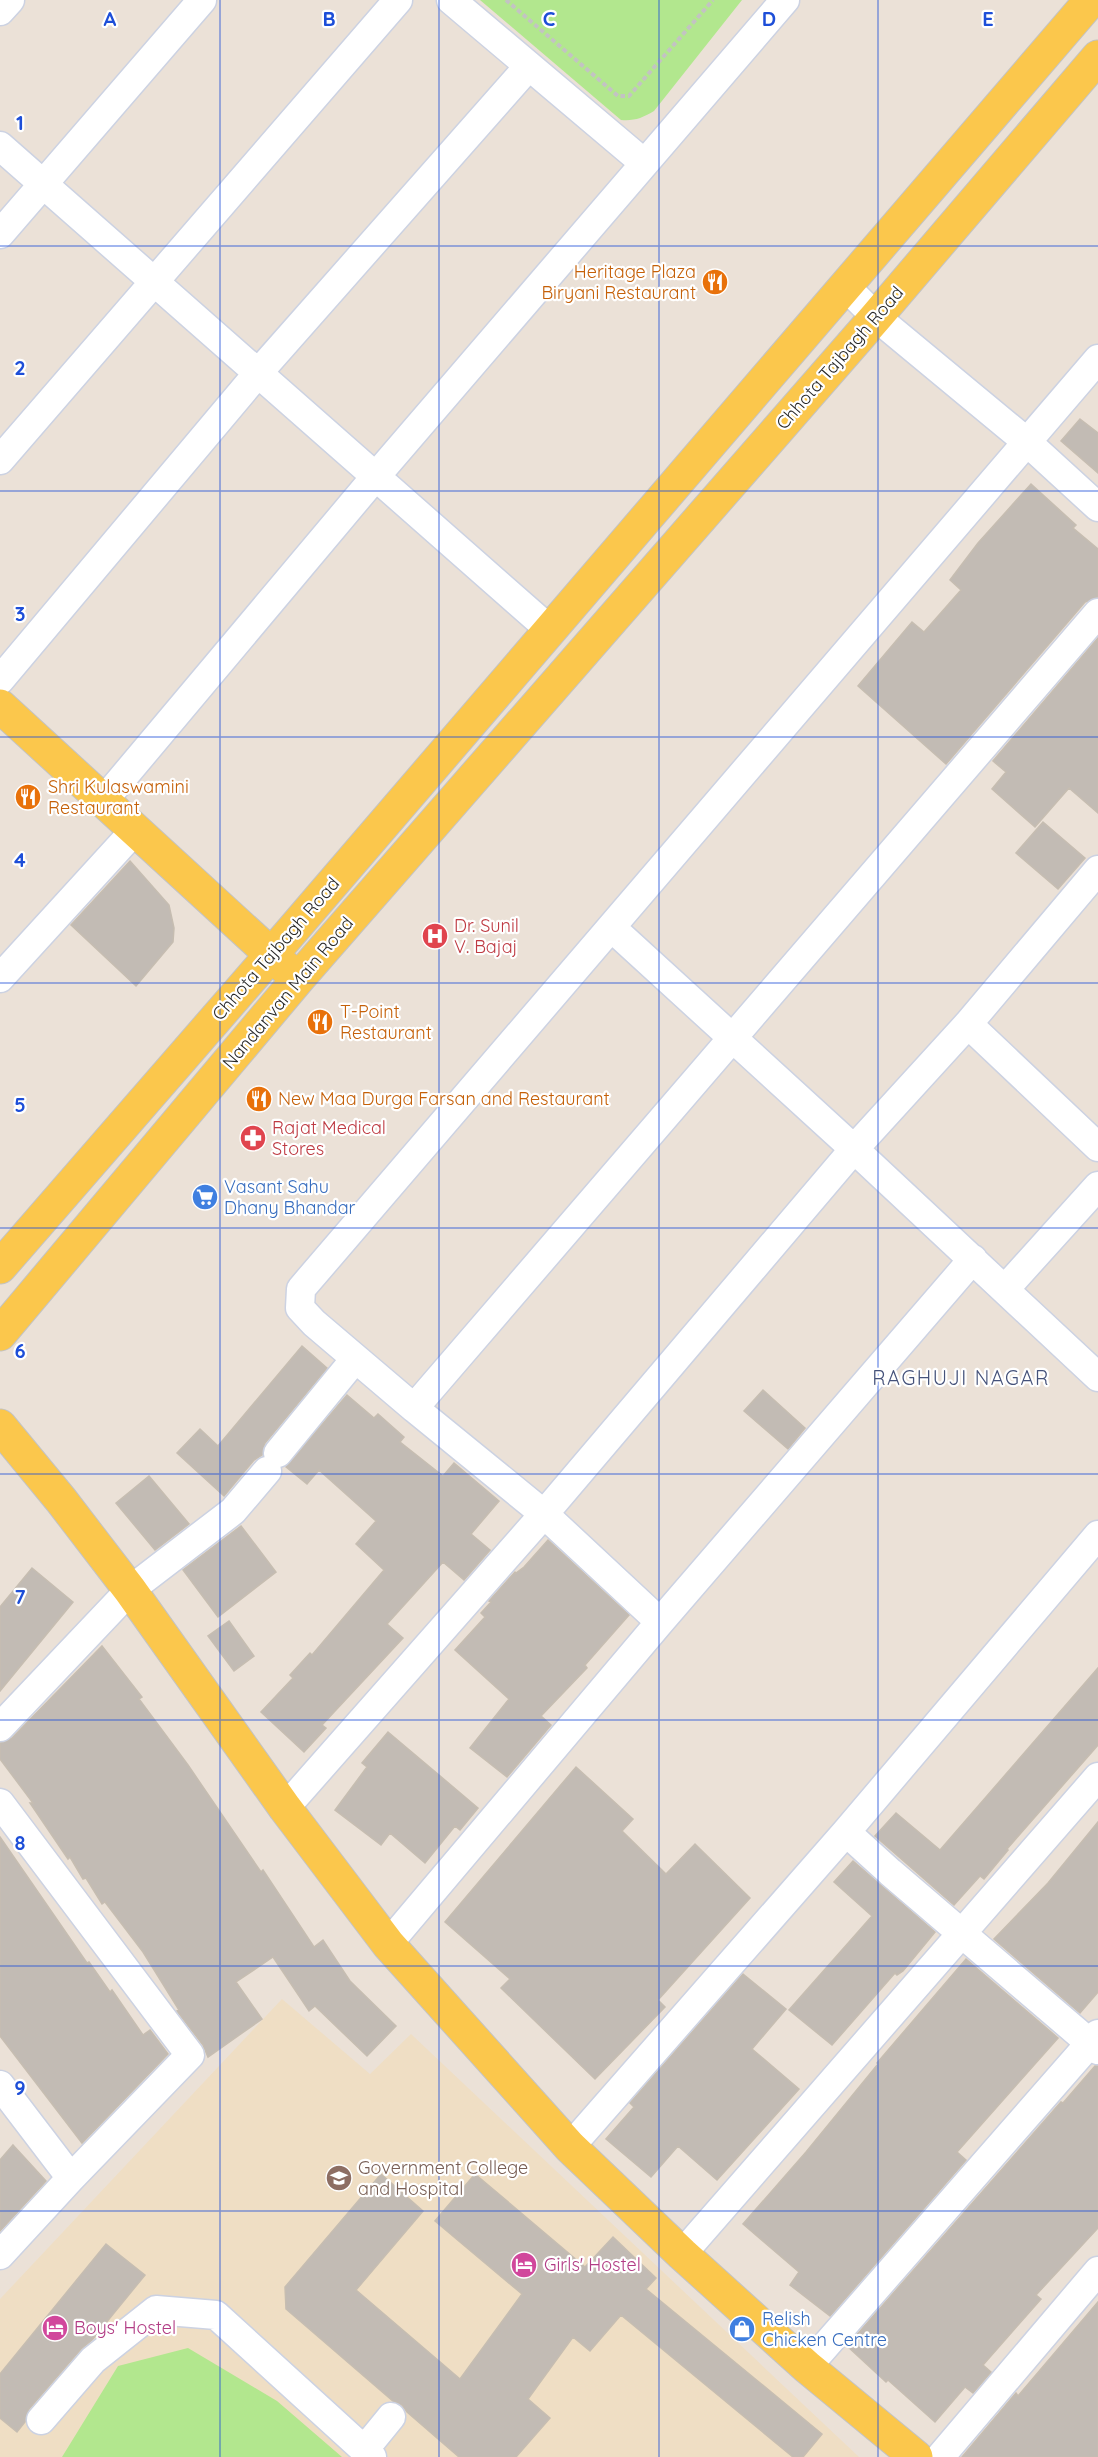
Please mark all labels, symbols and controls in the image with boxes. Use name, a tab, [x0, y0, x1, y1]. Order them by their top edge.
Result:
text: A	[104, 6, 117, 31]
text: B	[322, 6, 336, 31]
text: C	[543, 6, 556, 31]
text: D	[762, 6, 776, 31]
text: E	[982, 6, 994, 31]
text: 1	[16, 110, 24, 135]
place label: Heritage Plaza Biryani Restaurant	[541, 260, 696, 304]
restaurant icon: Heritage Plaza Biryani Restaurant	[700, 267, 730, 297]
street label: Chhota Tajbagh Road	[771, 281, 908, 434]
text: 2	[14, 355, 26, 380]
text: 3	[15, 601, 25, 626]
place label: Shri Kulaswamini Restaurant	[48, 775, 189, 819]
restaurant icon: Shri Kulaswamini Restaurant	[13, 782, 43, 812]
text: 4	[14, 847, 26, 872]
street label: Chhota Tajbagh Road	[207, 872, 344, 1025]
street label: Nandanvan Main Road	[217, 912, 358, 1074]
place label: Dr. Sunil V. Bajaj	[454, 914, 519, 958]
hospital icon: Dr. Sunil V. Bajaj	[420, 921, 450, 951]
place label: T-Point Restaurant	[340, 1000, 432, 1044]
restaurant icon: T-Point Restaurant	[305, 1007, 335, 1037]
restaurant icon: New Maa Durga Farsan and Restaurant	[244, 1084, 274, 1114]
place label: New Maa Durga Farsan and Restaurant	[278, 1087, 610, 1110]
text: 5	[14, 1092, 26, 1117]
place label: Rajat Medical Stores	[272, 1116, 386, 1160]
pharmacy icon: Rajat Medical Stores	[238, 1123, 268, 1153]
place label: Vasant Sahu Dhany Bhandar	[224, 1175, 356, 1219]
supermarket icon: Vasant Sahu Dhany Bhandar	[190, 1182, 220, 1212]
text: 6	[14, 1338, 26, 1363]
district label: RAGHUJI NAGAR	[872, 1365, 1050, 1390]
text: 7	[15, 1584, 26, 1609]
text: 8	[15, 1830, 26, 1855]
text: 9	[14, 2075, 26, 2100]
place label: Government College and Hospital	[358, 2156, 528, 2200]
school or university icon: Government College and Hospital	[324, 2163, 354, 2193]
hotel icon: Girls' Hostel	[509, 2250, 539, 2280]
place label: Girls' Hostel	[544, 2253, 641, 2276]
place label: Relish Chicken Centre	[762, 2307, 887, 2351]
hotel icon: Boys' Hostel	[40, 2313, 70, 2343]
shop icon: Relish Chicken Centre	[727, 2314, 757, 2344]
place label: Boys' Hostel	[74, 2316, 176, 2339]

